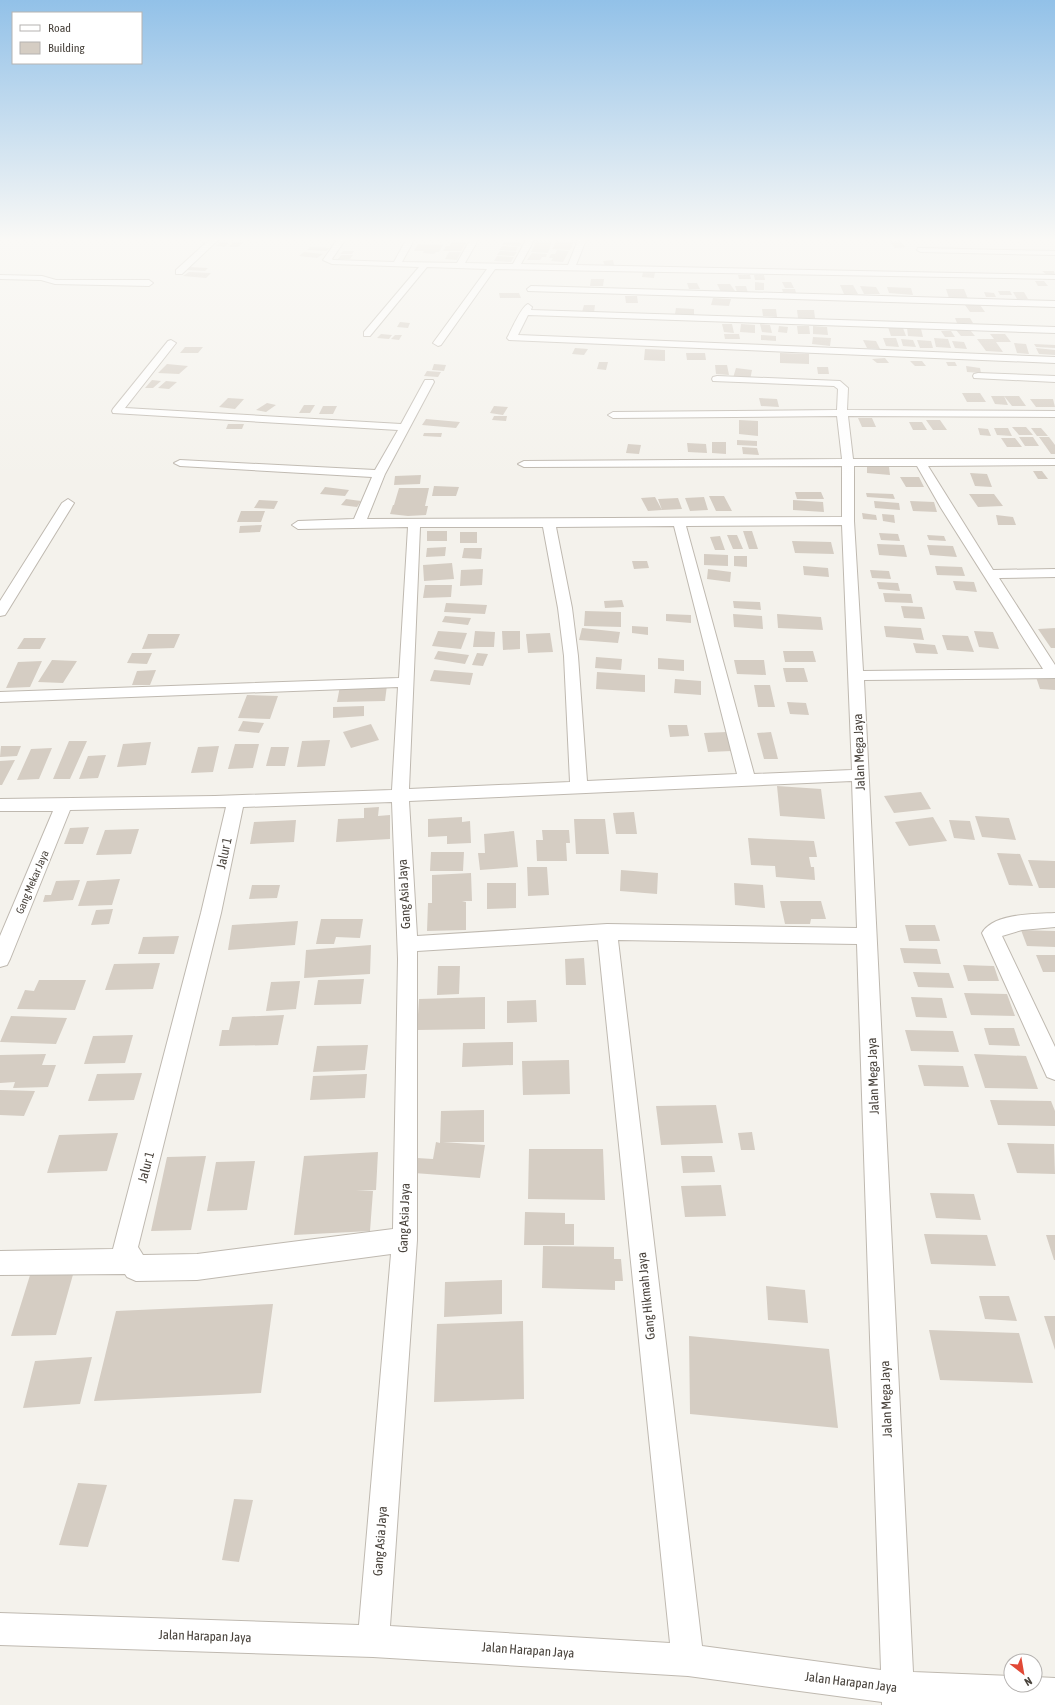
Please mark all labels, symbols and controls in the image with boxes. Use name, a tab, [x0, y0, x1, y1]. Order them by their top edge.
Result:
legend	[12, 12, 142, 64]
text: Road	[48, 21, 71, 35]
text: Building	[48, 41, 86, 55]
street label: Jalan Mega Jaya	[850, 713, 868, 791]
street label: Jalur 1	[213, 836, 235, 870]
street label: Gang Mekar Jaya	[13, 848, 51, 916]
street label: Gang Asia Jaya	[395, 859, 413, 929]
street label: Jalan Mega Jaya	[864, 1037, 882, 1115]
street label: Jalur 1	[135, 1150, 157, 1184]
street label: Gang Asia Jaya	[395, 1183, 413, 1253]
street label: Gang Hikmah Jaya	[634, 1252, 658, 1340]
street label: Jalan Mega Jaya	[877, 1360, 895, 1438]
street label: Gang Asia Jaya	[370, 1506, 390, 1576]
street label: Jalan Harapan Jaya	[158, 1627, 252, 1645]
street label: Jalan Harapan Jaya	[481, 1639, 575, 1661]
north arrow	[1003, 1653, 1043, 1693]
street label: Jalan Harapan Jaya	[804, 1669, 898, 1695]
text: N	[1022, 1675, 1034, 1688]

